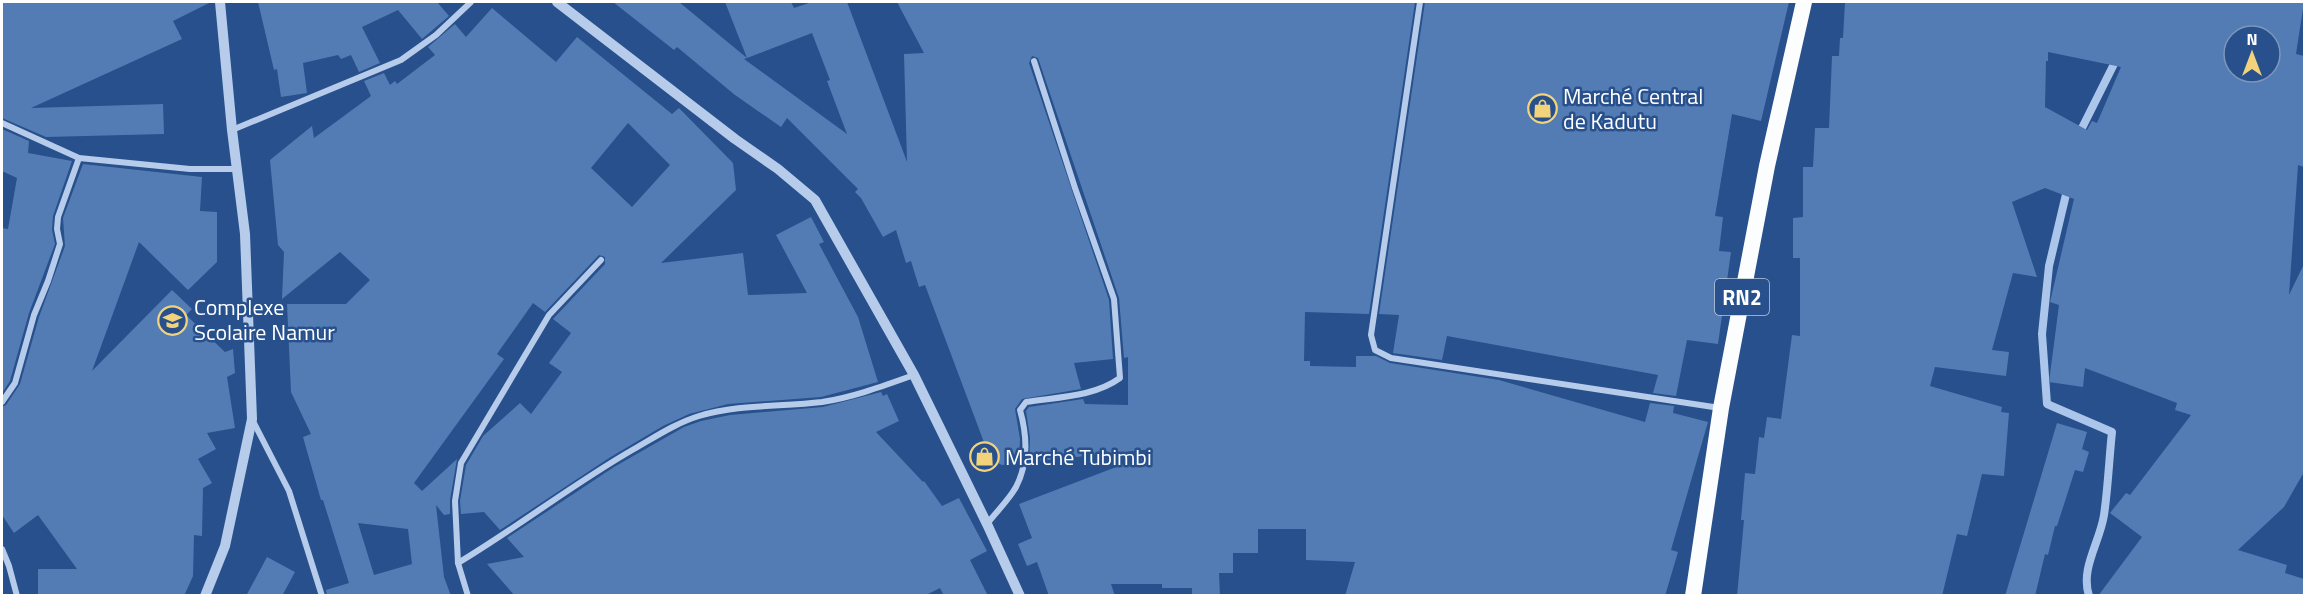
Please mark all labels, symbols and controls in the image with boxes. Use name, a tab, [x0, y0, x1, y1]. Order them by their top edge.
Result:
north arrow	[2222, 24, 2282, 84]
text: N	[2246, 27, 2258, 51]
place label: Marché Central de Kadutu	[1563, 79, 1703, 138]
shop icon: Marché Central de Kadutu	[1526, 93, 1558, 125]
road number: RN2	[1715, 279, 1769, 315]
place label: Complexe Scolaire Namur	[194, 290, 335, 349]
school or university icon: Complexe Scolaire Namur	[157, 304, 189, 336]
place label: Marché Tubimbi	[1005, 440, 1152, 474]
shop icon: Marché Tubimbi	[968, 441, 1000, 473]

